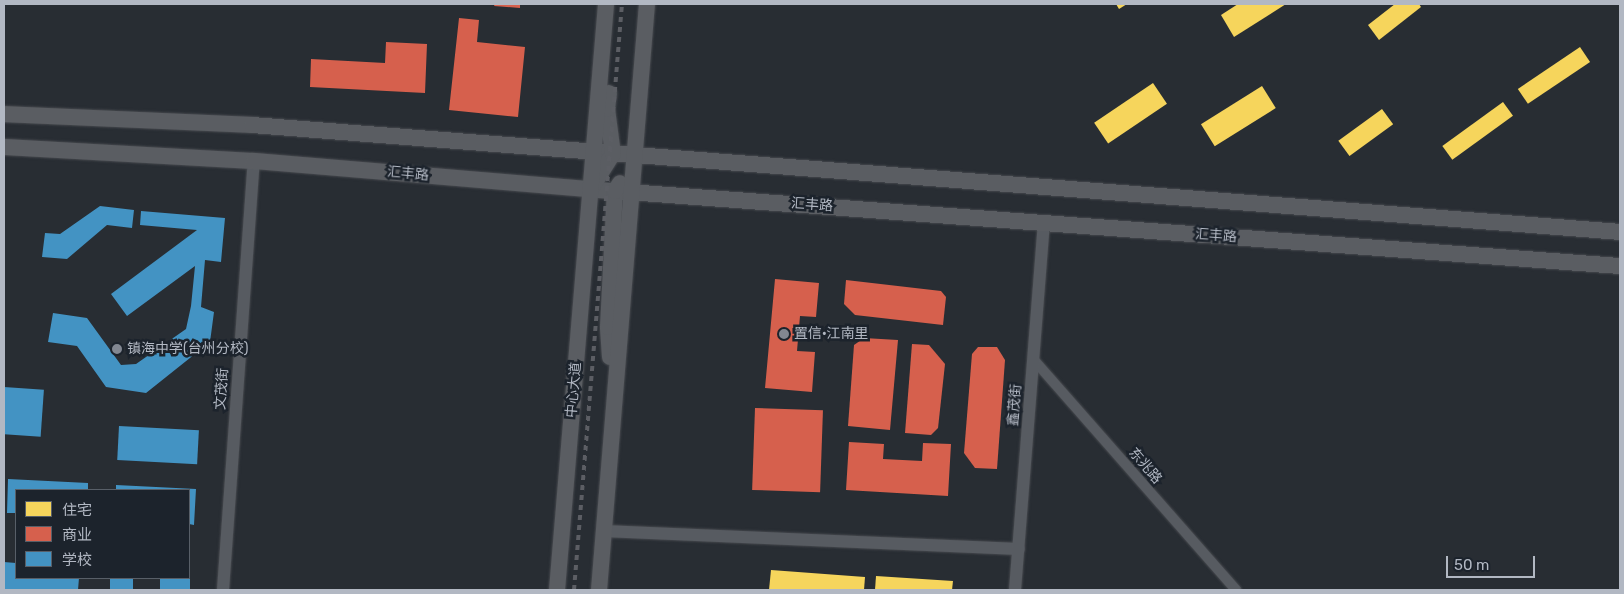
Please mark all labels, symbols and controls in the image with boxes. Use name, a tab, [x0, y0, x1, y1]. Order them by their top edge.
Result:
street label: 汇丰路	[386, 164, 430, 184]
street label: 汇丰路	[790, 195, 834, 215]
street label: 汇丰路	[1194, 226, 1238, 246]
place label: 置信·江南里	[794, 326, 869, 342]
marker: 置信·江南里	[778, 328, 790, 340]
place label: 镇海中学(台州分校)	[127, 341, 248, 357]
marker: 镇海中学(台州分校)	[111, 343, 123, 355]
street label: 中心大道	[563, 361, 585, 419]
street label: 文茂街	[212, 367, 232, 411]
street label: 鑫茂街	[1005, 383, 1025, 427]
street label: 东兆路	[1125, 445, 1165, 487]
legend	[15, 489, 190, 579]
text: 住宅	[62, 501, 92, 519]
text: 商业	[62, 526, 92, 544]
scale bar	[1449, 546, 1538, 578]
text: 学校	[62, 551, 92, 569]
text: 50 m	[1454, 556, 1489, 574]

